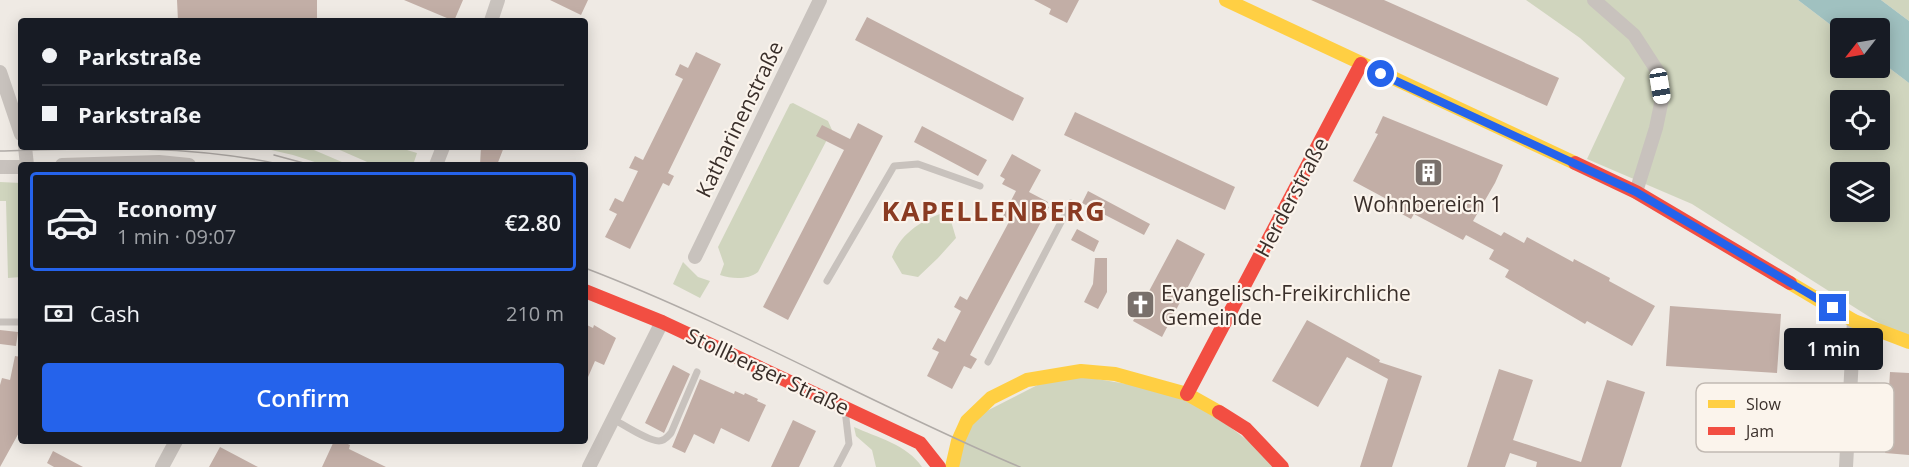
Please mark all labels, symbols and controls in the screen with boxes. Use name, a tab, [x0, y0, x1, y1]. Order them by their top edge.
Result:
north arrow	[1830, 18, 1890, 78]
map controls	[1830, 18, 1890, 222]
street label: Katharinenstraße	[689, 36, 789, 202]
text: Parkstraße	[78, 41, 201, 71]
route start	[1367, 60, 1394, 87]
car	[1648, 67, 1672, 105]
button: locate	[1830, 90, 1890, 150]
text: Parkstraße	[78, 99, 201, 129]
street label: Herderstraße	[1248, 132, 1334, 262]
building icon: Wohnbereich 1	[1412, 157, 1444, 189]
button: layers	[1830, 162, 1890, 222]
place label: Wohnbereich 1	[1354, 190, 1502, 218]
district label: KAPELLENBERG	[882, 192, 1106, 229]
text: Economy	[117, 193, 216, 223]
icon: car	[45, 195, 99, 249]
text: €2.80	[505, 207, 561, 237]
text: 1 min · 09:07	[117, 223, 236, 250]
place label: Evangelisch-Freikirchliche Gemeinde	[1161, 279, 1411, 331]
church icon: Evangelisch-Freikirchliche Gemeinde	[1124, 289, 1156, 321]
route end	[1819, 294, 1846, 321]
icon: cash	[42, 297, 75, 330]
text: Cash	[90, 298, 140, 328]
text: 210 m	[506, 300, 564, 327]
street label: Stollberger Straße	[682, 321, 854, 421]
callout: 1 min	[1784, 329, 1882, 371]
text: 1 min	[1807, 335, 1861, 362]
button: Confirm	[42, 363, 564, 432]
legend	[1696, 383, 1894, 452]
text: Slow	[1746, 393, 1781, 415]
text: Jam	[1744, 420, 1774, 442]

